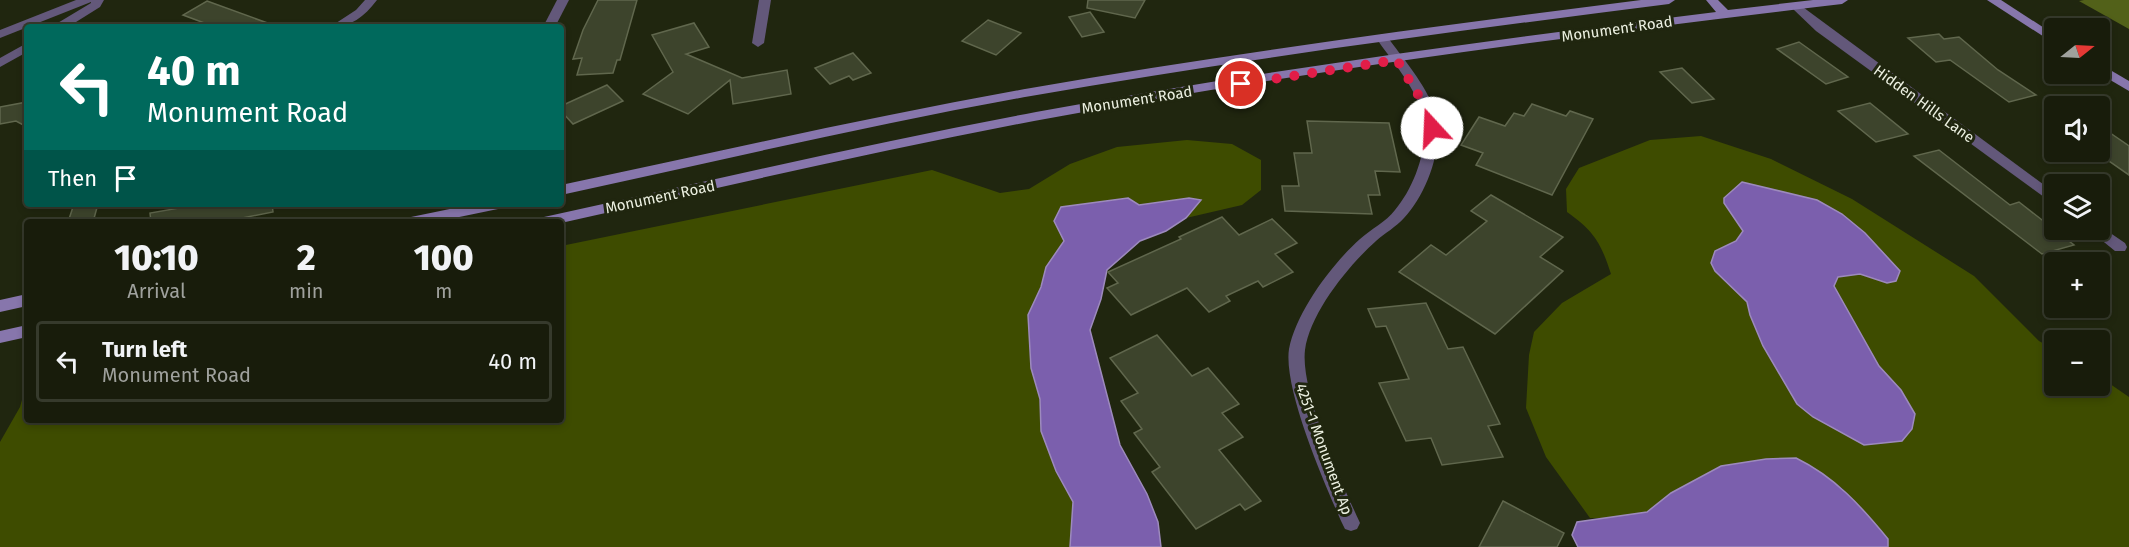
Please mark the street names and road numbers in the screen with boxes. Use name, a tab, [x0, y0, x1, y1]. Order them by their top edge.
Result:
street label: Monument Road	[1560, 12, 1674, 46]
street label: Hidden Hills Lane	[1870, 61, 1978, 147]
street label: Monument Road	[1080, 82, 1194, 118]
street label: Monument Road	[603, 177, 717, 217]
street label: 4251-1 Monument Ap	[1292, 381, 1356, 517]

